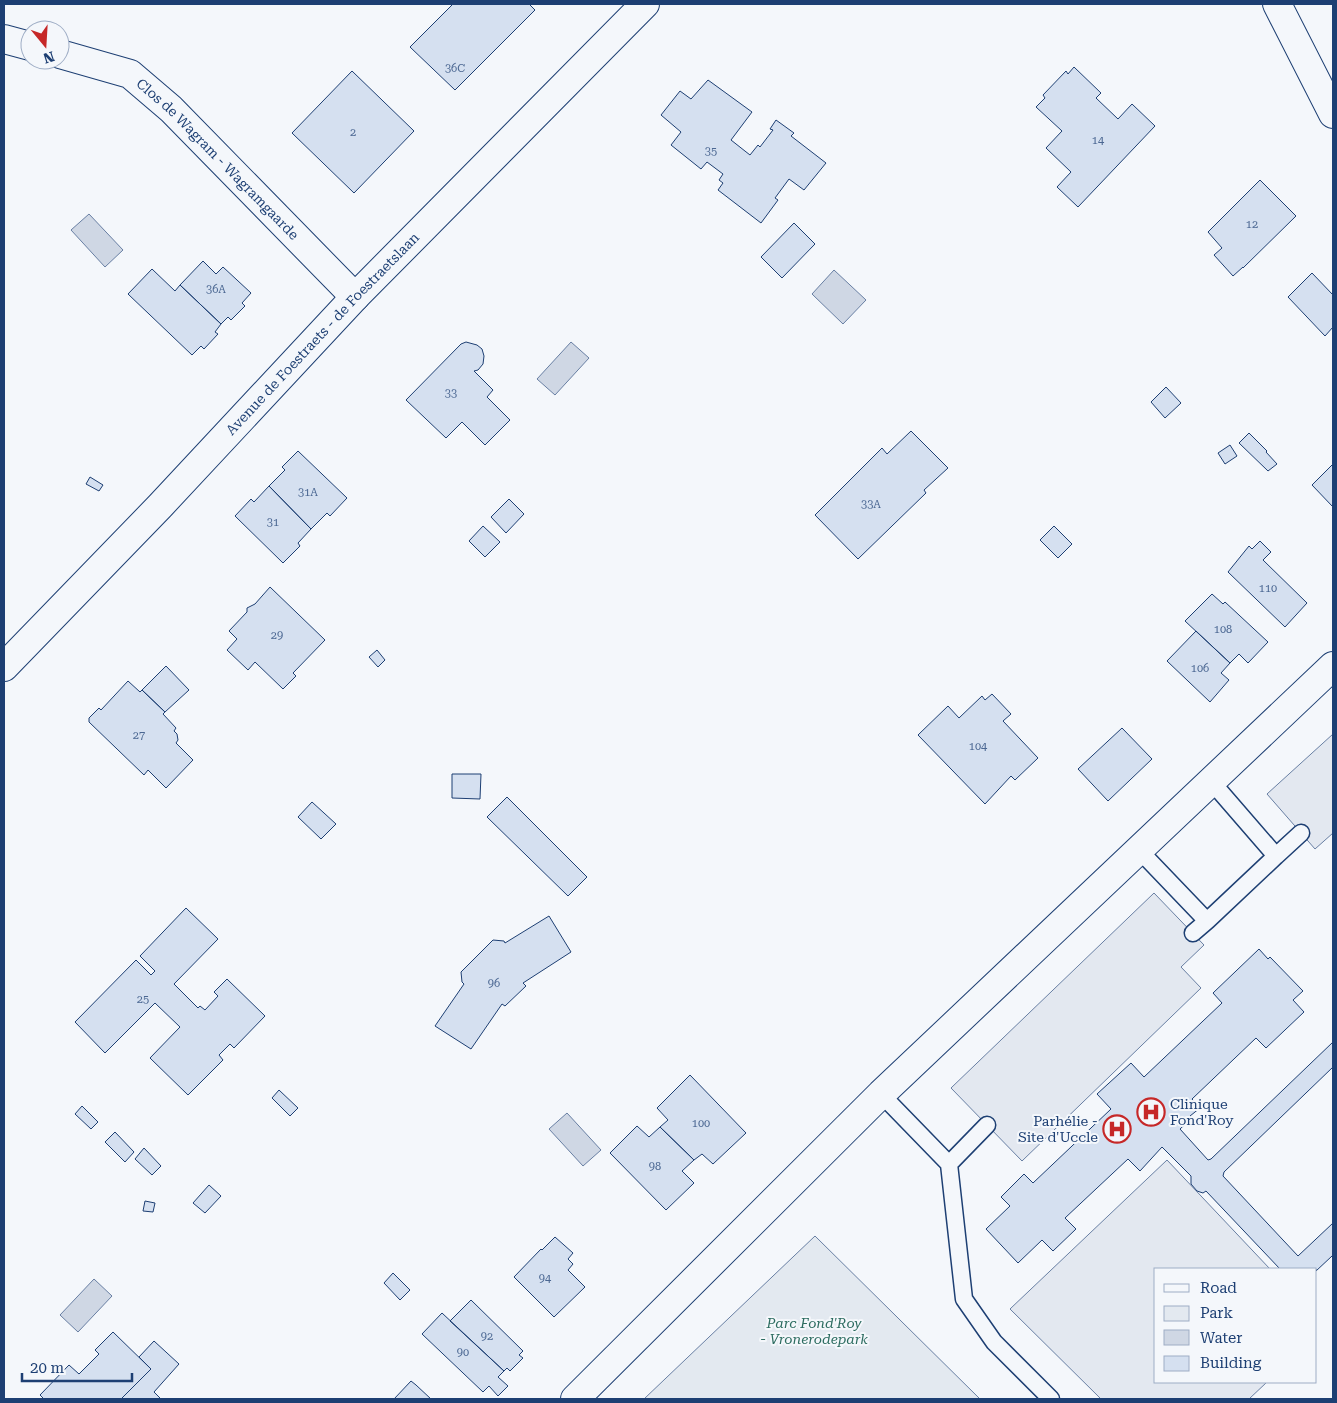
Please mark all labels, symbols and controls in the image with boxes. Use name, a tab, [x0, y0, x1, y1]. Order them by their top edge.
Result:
north arrow	[20, 20, 70, 70]
text: N	[41, 48, 57, 67]
house number: 36C	[445, 62, 465, 75]
street label: Clos de Wagram - Wagramgaarde	[133, 75, 302, 243]
house number: 2	[350, 126, 356, 139]
house number: 14	[1092, 134, 1105, 147]
house number: 35	[705, 145, 717, 158]
house number: 12	[1246, 218, 1258, 231]
street label: Avenue de Foestraets - de Foestraetslaan	[223, 229, 422, 438]
house number: 36A	[206, 283, 226, 296]
house number: 33	[445, 387, 457, 400]
house number: 31A	[298, 486, 318, 499]
house number: 33A	[861, 498, 881, 511]
house number: 31	[267, 516, 279, 529]
house number: 110	[1259, 582, 1277, 595]
house number: 108	[1214, 623, 1232, 636]
house number: 29	[271, 629, 283, 642]
house number: 106	[1191, 662, 1209, 675]
house number: 27	[133, 729, 145, 742]
house number: 104	[969, 740, 988, 753]
house number: 96	[488, 977, 500, 990]
house number: 25	[137, 993, 149, 1006]
place label: Clinique Fond'Roy	[1170, 1096, 1234, 1128]
hospital icon: Clinique Fond'Roy	[1136, 1097, 1166, 1127]
place label: Parhélie - Site d'Uccle	[1018, 1113, 1098, 1145]
hospital icon: Parhélie - Site d'Uccle	[1102, 1114, 1132, 1144]
house number: 100	[692, 1117, 710, 1130]
house number: 98	[649, 1160, 661, 1173]
legend	[1154, 1268, 1317, 1383]
house number: 94	[539, 1272, 552, 1285]
text: Road	[1200, 1279, 1237, 1297]
text: Park	[1200, 1304, 1234, 1322]
park label: Parc Fond'Roy - Vronerodepark	[760, 1315, 868, 1347]
text: Water	[1200, 1329, 1242, 1347]
house number: 92	[481, 1330, 493, 1343]
house number: 90	[457, 1346, 469, 1359]
scale bar	[22, 1350, 132, 1382]
text: Building	[1200, 1354, 1262, 1372]
text: 20 m	[30, 1359, 65, 1377]

